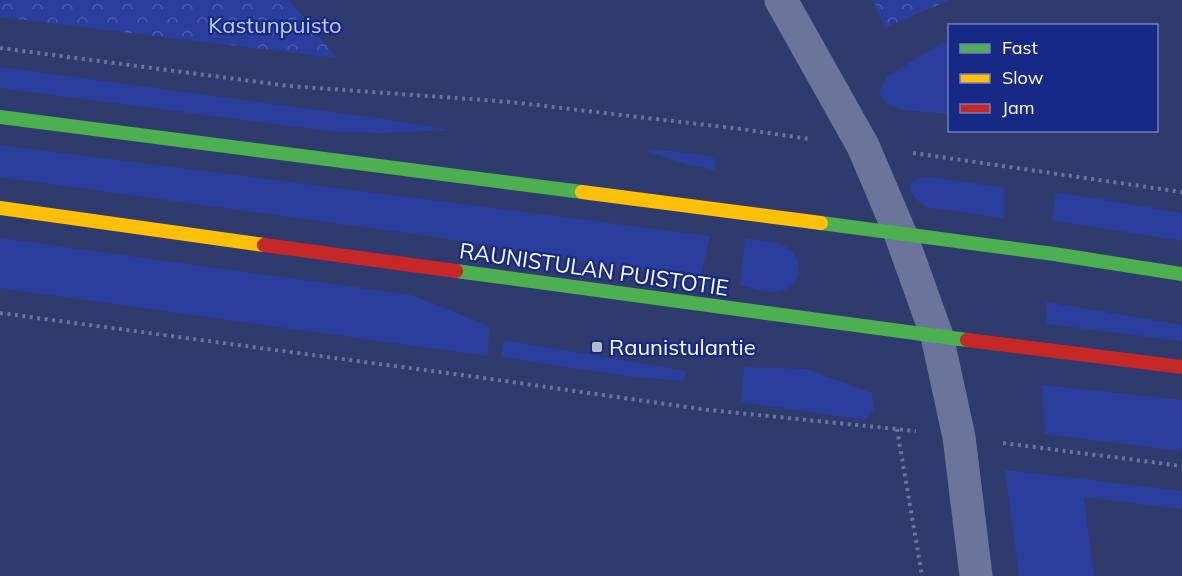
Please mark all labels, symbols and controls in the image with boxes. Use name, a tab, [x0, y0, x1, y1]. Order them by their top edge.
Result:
park label: Kastunpuisto	[208, 11, 342, 39]
legend	[948, 24, 1158, 132]
text: Fast	[1002, 36, 1038, 59]
text: Slow	[1002, 66, 1044, 89]
text: Jam	[1002, 96, 1035, 119]
street label: RAUNISTULAN PUISTOTIE	[458, 236, 730, 302]
place label: Raunistulantie	[609, 333, 756, 361]
marker: Raunistulantie	[590, 340, 604, 354]

